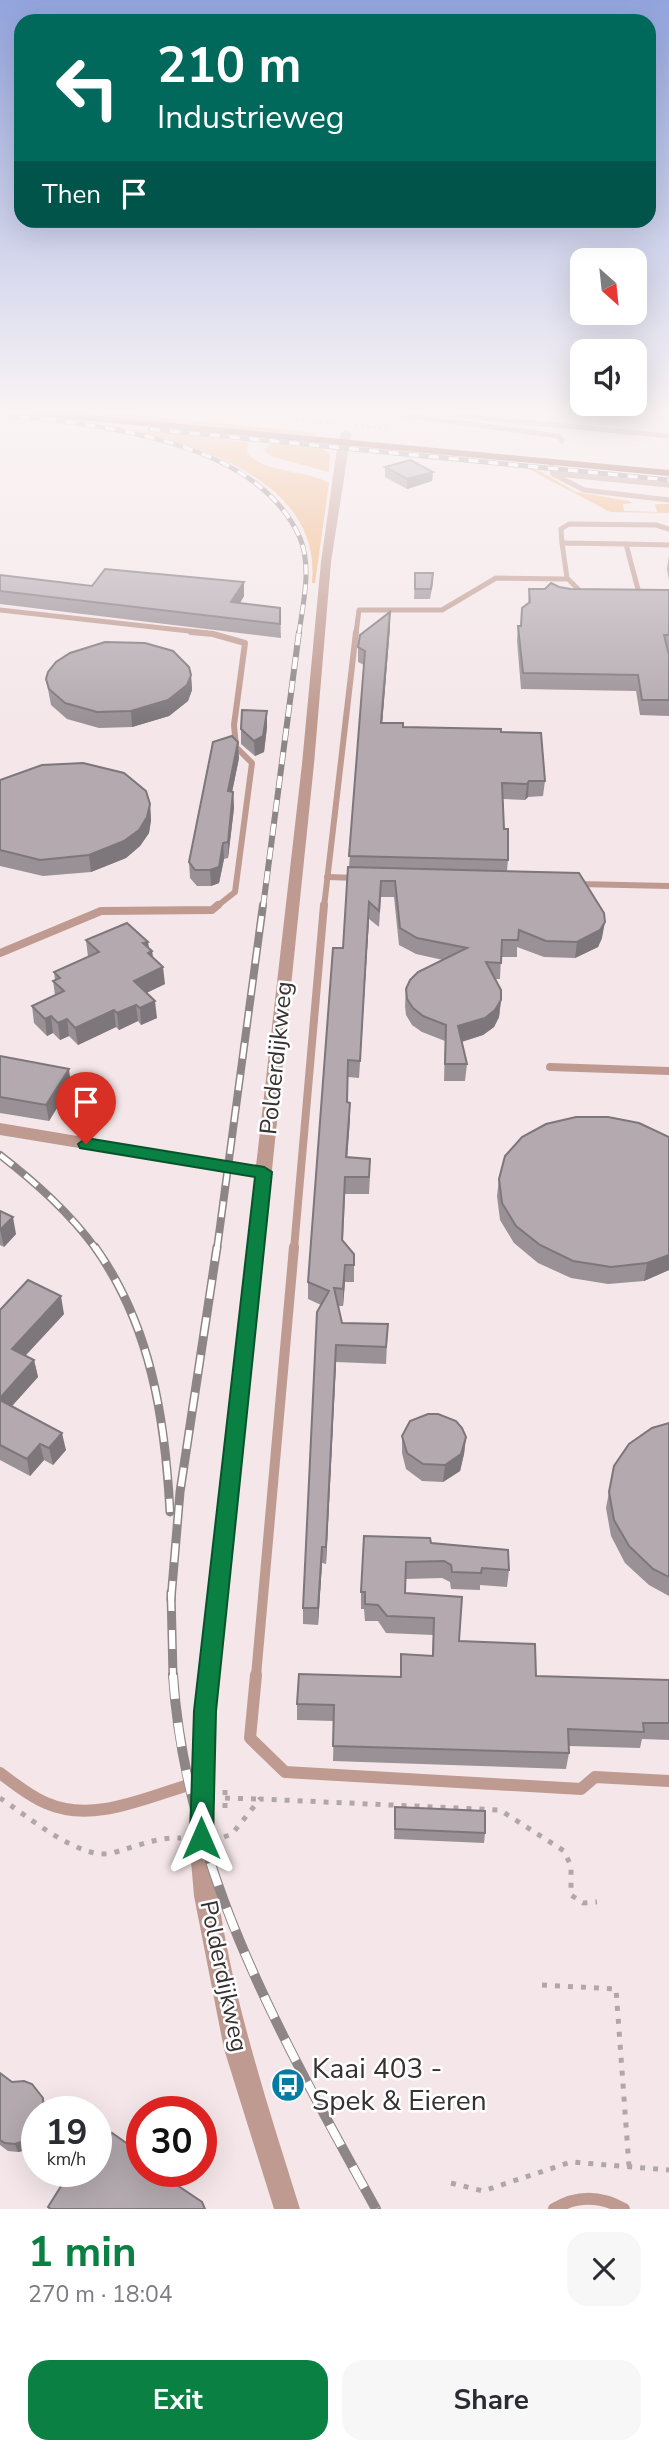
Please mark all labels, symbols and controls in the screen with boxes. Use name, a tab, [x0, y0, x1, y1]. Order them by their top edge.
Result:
text: 210 m	[157, 32, 301, 99]
icon: left	[42, 42, 133, 133]
text: Industrieweg	[157, 96, 345, 139]
icon: arrive	[115, 175, 153, 213]
text: Then	[42, 177, 101, 212]
north arrow	[570, 248, 648, 326]
map controls	[570, 248, 647, 416]
button: sound	[570, 339, 647, 416]
street label: Polderdijkweg	[252, 980, 300, 1136]
pin	[56, 1072, 116, 1144]
icon: arrive	[67, 1083, 105, 1121]
position arrow	[164, 1801, 238, 1875]
street label: Polderdijkweg	[192, 1897, 256, 2055]
place label: Kaai 403 - Spek & Eieren	[312, 2050, 487, 2120]
bus stop icon: Kaai 403 - Spek & Eieren	[269, 2066, 307, 2104]
speed limit sign: 30	[126, 2096, 217, 2187]
text: 19	[45, 2109, 88, 2156]
text: km/h	[47, 2147, 86, 2171]
text: 1 min	[28, 2224, 137, 2281]
button: close	[567, 2232, 641, 2306]
text: 270 m · 18:04	[28, 2279, 173, 2310]
button: Exit	[28, 2360, 328, 2440]
button: Share	[342, 2360, 641, 2440]

